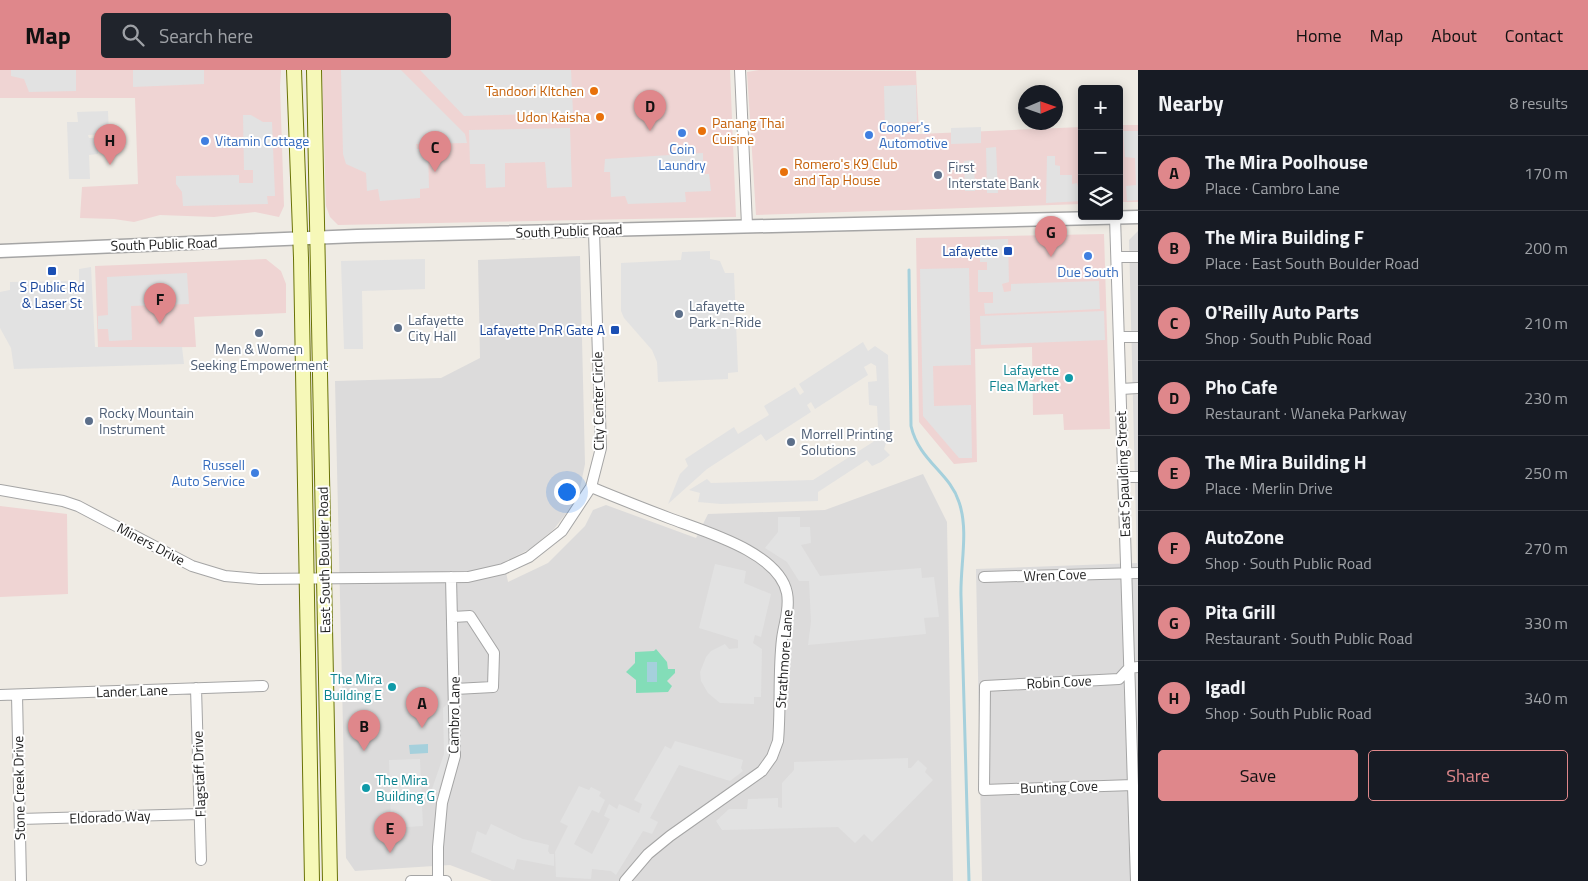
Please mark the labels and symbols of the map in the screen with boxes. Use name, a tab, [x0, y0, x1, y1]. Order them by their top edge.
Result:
place label: Tandoori KItchen	[486, 80, 584, 101]
marker: Tandoori KItchen	[588, 85, 600, 97]
north arrow	[1018, 85, 1063, 130]
pin: D	[634, 90, 666, 131]
place label: Udon Kaisha	[517, 106, 590, 127]
marker: Udon Kaisha	[594, 111, 606, 123]
place label: Panang Thai Cuisine	[712, 112, 785, 149]
place label: Cooper's Automotive	[879, 116, 948, 153]
pin: H	[94, 124, 126, 165]
marker: Panang Thai Cuisine	[696, 125, 708, 137]
marker: Coin Laundry	[676, 127, 688, 139]
marker: Cooper's Automotive	[863, 129, 875, 141]
place label: Vitamin Cottage	[215, 130, 309, 151]
pin: C	[419, 131, 451, 172]
marker: Vitamin Cottage	[199, 135, 211, 147]
place label: Coin Laundry	[658, 138, 706, 175]
place label: Romero's K9 Club and Tap House	[794, 153, 898, 190]
place label: First Interstate Bank	[948, 156, 1039, 193]
marker: Romero's K9 Club and Tap House	[778, 166, 790, 178]
marker: First Interstate Bank	[932, 169, 944, 181]
pin: G	[1035, 216, 1067, 257]
street label: South Public Road	[515, 218, 623, 243]
street label: South Public Road	[110, 231, 218, 256]
place label: Lafayette	[942, 240, 998, 261]
marker: Lafayette	[1002, 245, 1014, 257]
marker: Due South	[1082, 250, 1094, 262]
place label: Due South	[1057, 261, 1119, 282]
marker: S Public Rd & Laser St	[46, 265, 58, 277]
place label: S Public Rd & Laser St	[19, 276, 85, 313]
pin: F	[144, 283, 176, 324]
place label: Lafayette Park-n-Ride	[689, 295, 761, 332]
marker: Lafayette Park-n-Ride	[673, 308, 685, 320]
place label: Lafayette City Hall	[408, 309, 464, 346]
place label: Lafayette PnR Gate A	[479, 319, 606, 340]
marker: Lafayette City Hall	[392, 322, 404, 334]
marker: Lafayette PnR Gate A	[609, 324, 621, 336]
marker: Men & Women Seeking Empowerment	[253, 327, 265, 339]
place label: Men & Women Seeking Empowerment	[190, 338, 328, 375]
street label: City Center Circle	[586, 351, 609, 451]
place label: Lafayette Flea Market	[989, 359, 1059, 396]
marker: Lafayette Flea Market	[1063, 372, 1075, 384]
place label: Rocky Mountain Instrument	[99, 402, 194, 439]
street label: East Spaulding Street	[1110, 410, 1135, 537]
marker: Rocky Mountain Instrument	[83, 415, 95, 427]
place label: Morrell Printing Solutions	[801, 423, 893, 460]
marker: Morrell Printing Solutions	[785, 436, 797, 448]
place label: Russell Auto Service	[171, 454, 245, 491]
marker: Russell Auto Service	[249, 467, 261, 479]
your location	[554, 479, 580, 505]
street label: East South Boulder Road	[312, 487, 335, 633]
street label: Miners Drive	[113, 517, 189, 570]
street label: Wren Cove	[1023, 563, 1087, 586]
street label: Strathmore Lane	[770, 609, 797, 709]
place label: The Mira Building E	[324, 668, 382, 705]
street label: Robin Cove	[1026, 669, 1092, 694]
street label: Cambro Lane	[442, 676, 465, 754]
street label: Lander Lane	[96, 679, 168, 702]
marker: The Mira Building E	[386, 681, 398, 693]
pin: A	[406, 687, 438, 728]
pin: B	[348, 710, 380, 751]
street label: Flagstaff Drive	[187, 731, 210, 817]
street label: Stone Creek Drive	[7, 736, 30, 840]
place label: The Mira Building G	[376, 769, 435, 806]
street label: Bunting Cove	[1020, 775, 1098, 798]
marker: The Mira Building G	[360, 782, 372, 794]
street label: Eldorado Way	[69, 805, 151, 828]
pin: E	[374, 812, 406, 853]

